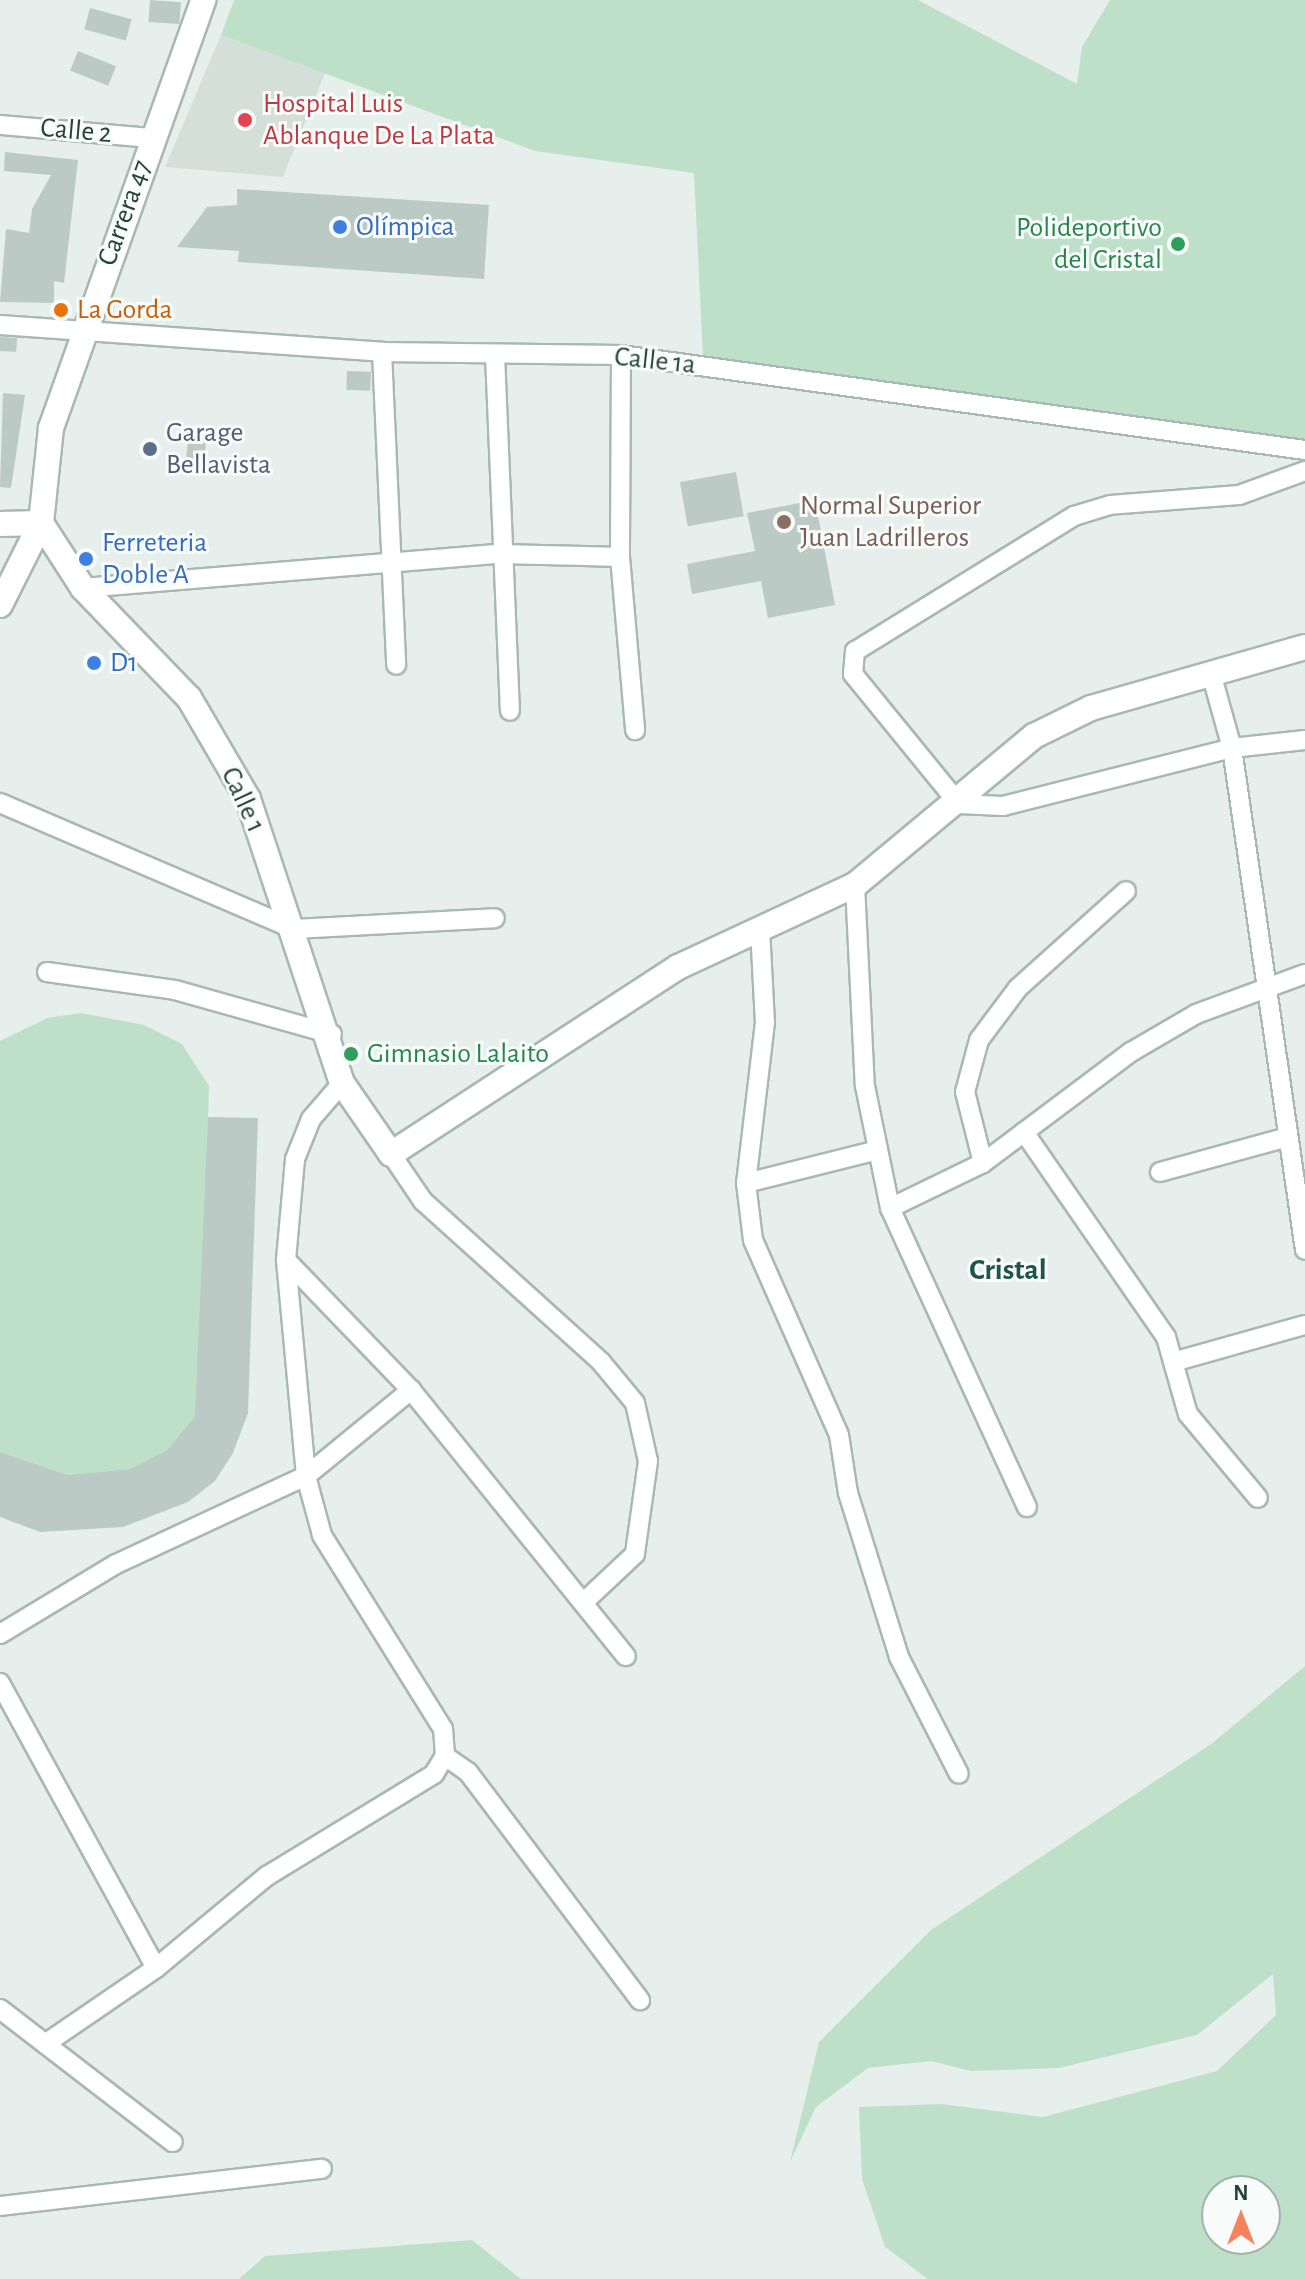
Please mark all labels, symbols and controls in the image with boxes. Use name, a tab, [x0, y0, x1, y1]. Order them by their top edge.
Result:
place label: Hospital Luis Ablanque De La Plata	[263, 87, 495, 153]
marker: Hospital Luis Ablanque De La Plata	[234, 109, 256, 131]
street label: Calle 2	[39, 111, 113, 151]
street label: Carrera 47	[90, 156, 160, 270]
place label: Olímpica	[356, 210, 454, 244]
place label: Polideportivo del Cristal	[1016, 211, 1162, 277]
marker: Olímpica	[331, 218, 349, 236]
marker: Polideportivo del Cristal	[1169, 235, 1187, 253]
place label: La Gorda	[77, 293, 172, 327]
marker: La Gorda	[52, 301, 70, 319]
street label: Calle 1a	[613, 340, 697, 382]
place label: Garage Bellavista	[166, 416, 271, 482]
marker: Garage Bellavista	[141, 440, 159, 458]
place label: Normal Superior Juan Ladrilleros	[800, 489, 981, 555]
marker: Normal Superior Juan Ladrilleros	[775, 513, 793, 531]
place label: Ferreteria Doble A	[102, 526, 207, 592]
marker: Ferreteria Doble A	[77, 550, 95, 568]
place label: D1	[110, 646, 138, 680]
marker: D1	[85, 654, 103, 672]
street label: Calle 1	[213, 762, 273, 838]
place label: Gimnasio Lalaito	[367, 1037, 549, 1071]
marker: Gimnasio Lalaito	[342, 1045, 360, 1063]
district label: Cristal	[969, 1252, 1047, 1288]
north arrow	[1201, 2175, 1281, 2255]
text: N	[1233, 2182, 1249, 2204]

